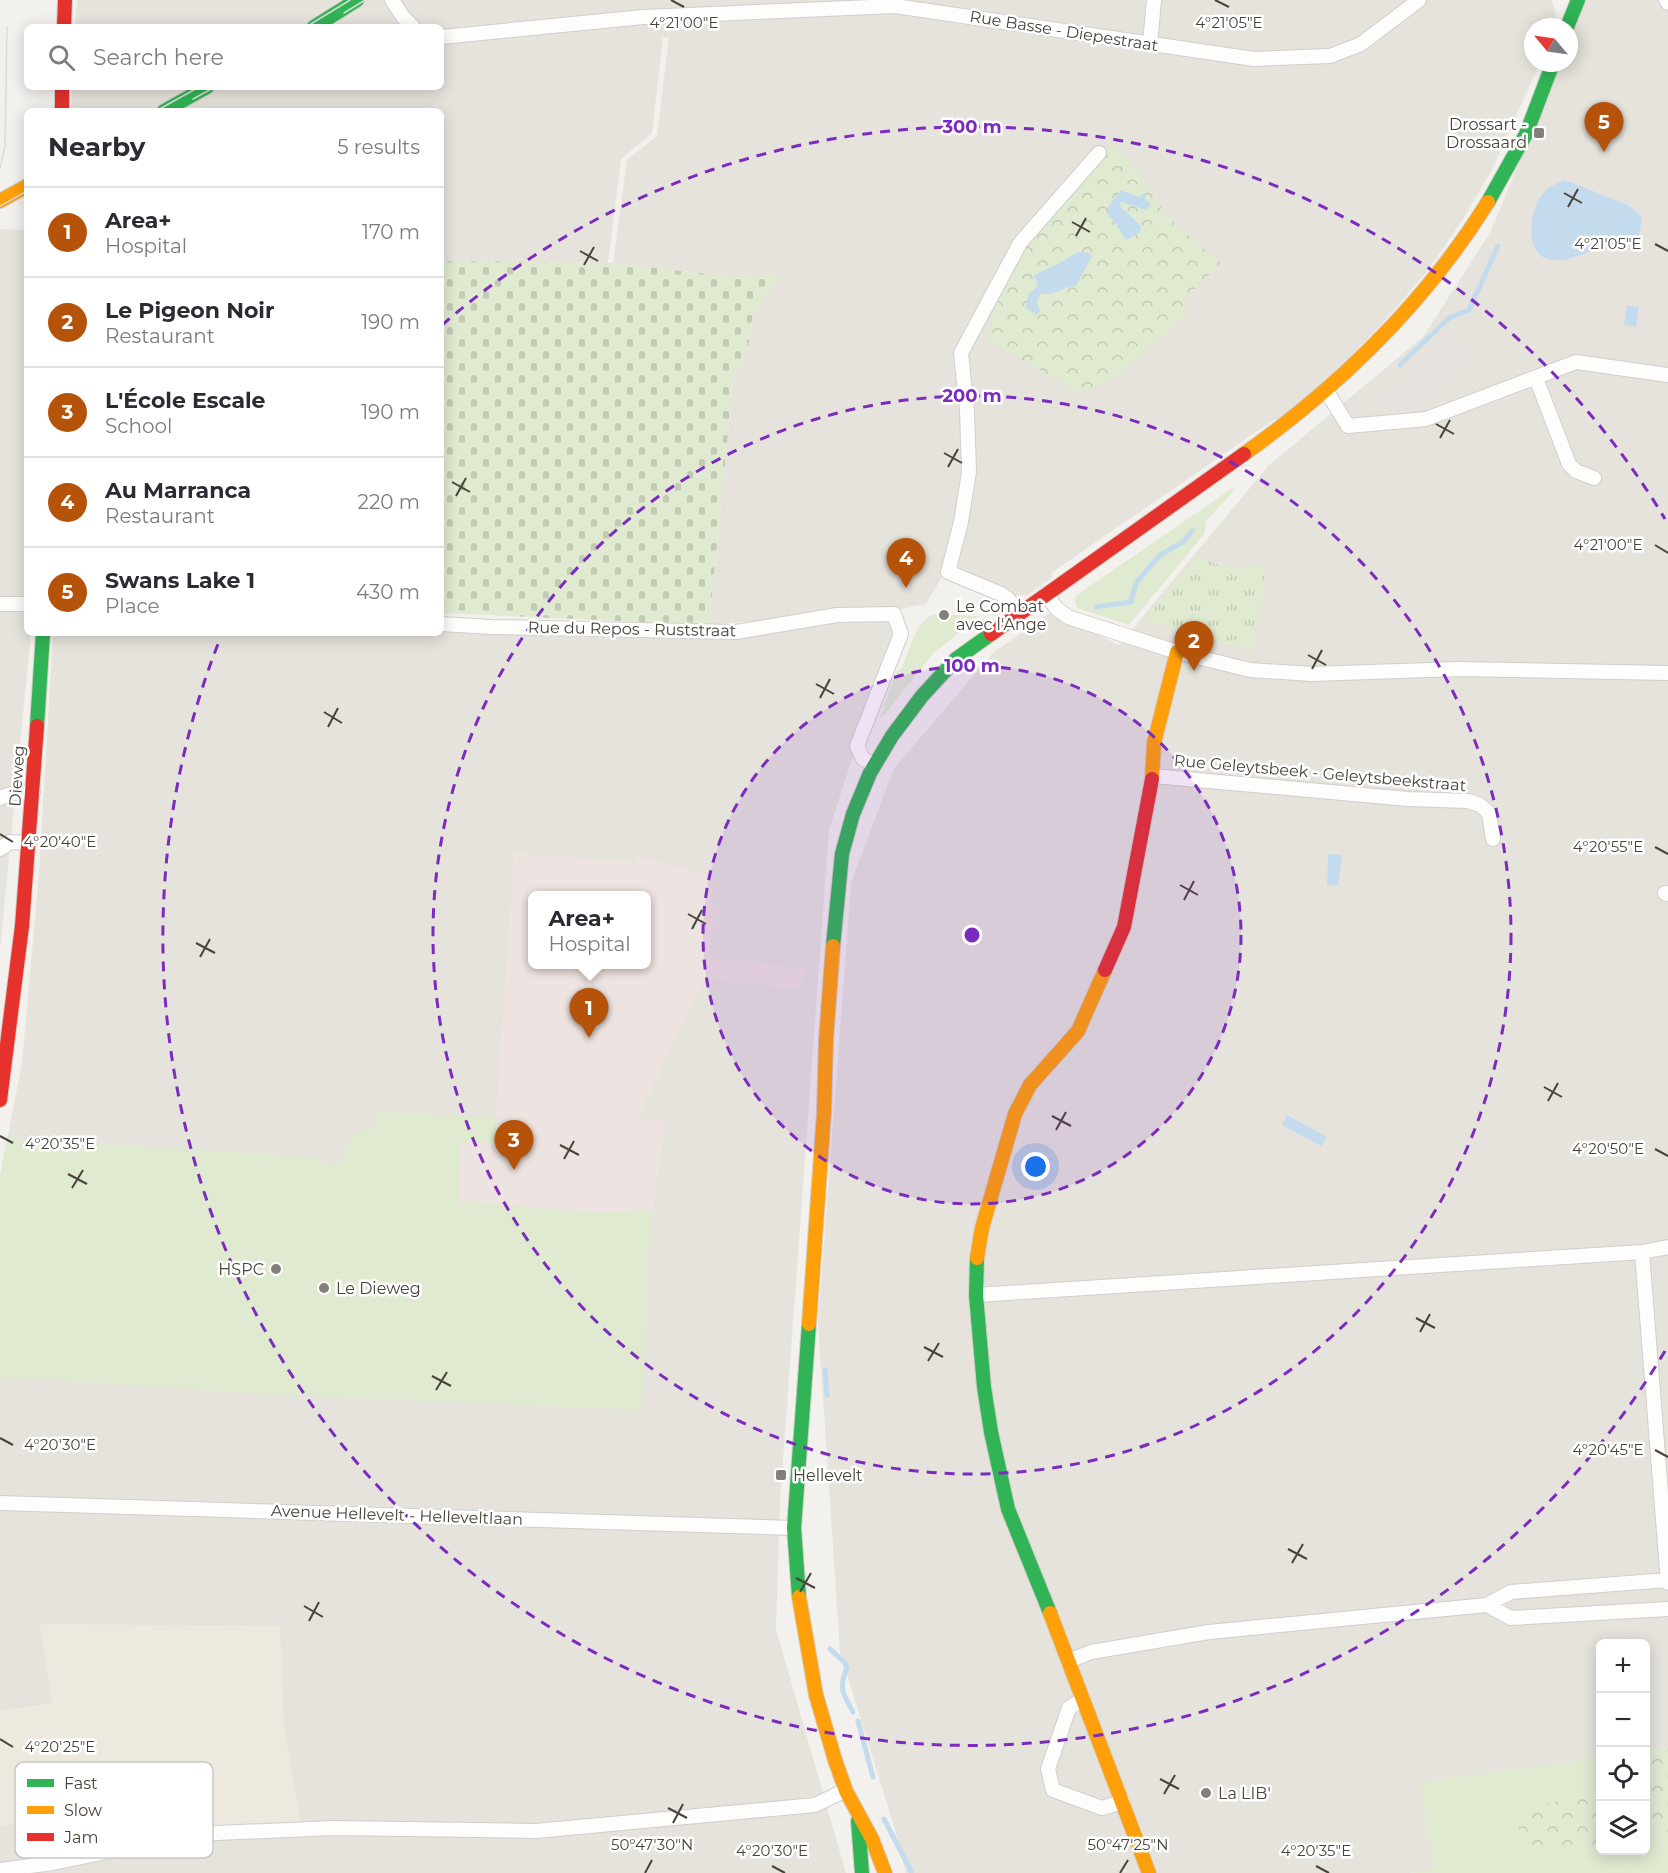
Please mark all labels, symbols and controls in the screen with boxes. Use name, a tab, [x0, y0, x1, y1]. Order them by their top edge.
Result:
street label: Rue Basse - Diepestraat	[968, 7, 1160, 55]
text: 4°21'00"E	[650, 13, 718, 32]
text: 4°21'05"E	[1195, 13, 1263, 32]
north arrow	[1524, 18, 1578, 72]
search box	[24, 24, 444, 90]
icon: search	[45, 41, 78, 74]
text: Search here	[93, 44, 224, 71]
pin: 5	[1584, 102, 1624, 152]
place label: Drossart - Drossaard	[1446, 115, 1527, 152]
text: 300 m	[941, 116, 1002, 138]
marker: Drossart - Drossaard	[1532, 126, 1546, 140]
text: Nearby	[48, 131, 145, 163]
text: 5 results	[337, 135, 420, 159]
text: Area+	[105, 207, 171, 234]
text: 1	[64, 220, 71, 244]
text: 170 m	[362, 220, 420, 244]
text: Hospital	[105, 234, 187, 258]
text: 4°21'05"E	[1574, 234, 1642, 253]
text: Le Pigeon Noir	[105, 297, 274, 324]
text: 2	[62, 310, 73, 334]
text: 190 m	[361, 310, 420, 334]
text: Restaurant	[105, 324, 215, 348]
text: 200 m	[942, 385, 1002, 407]
text: L'École Escale	[105, 387, 265, 414]
text: 3	[62, 400, 73, 424]
text: 190 m	[361, 400, 420, 424]
text: School	[105, 414, 172, 438]
text: Au Marranca	[105, 477, 251, 504]
text: 4	[61, 490, 74, 514]
text: 220 m	[358, 490, 420, 514]
text: Restaurant	[105, 504, 215, 528]
text: 4°21'00"E	[1574, 535, 1642, 554]
pin: 4	[886, 538, 926, 588]
text: Swans Lake 1	[105, 567, 255, 594]
text: 5	[62, 580, 73, 604]
text: 430 m	[356, 580, 420, 604]
text: Place	[105, 594, 160, 618]
place label: Le Combat avec l'Ange	[956, 597, 1046, 634]
marker: Le Combat avec l'Ange	[937, 608, 951, 622]
street label: Rue du Repos - Ruststraat	[528, 618, 737, 640]
pin: 2	[1174, 622, 1214, 671]
text: 100 m	[944, 655, 1000, 677]
street label: Dieweg	[5, 745, 29, 807]
street label: Rue Geleytsbeek - Geleytsbeekstraat	[1173, 751, 1467, 795]
text: 4°20'40"E	[24, 832, 96, 851]
text: 4°20'55"E	[1573, 837, 1643, 856]
popup	[528, 891, 651, 969]
text: Area+	[548, 905, 615, 932]
centre of rings	[962, 925, 982, 945]
text: Hospital	[548, 932, 631, 956]
pin: 1	[570, 988, 608, 1038]
pin: 3	[494, 1120, 534, 1170]
text: 4°20'35"E	[25, 1134, 95, 1153]
text: 4°20'50"E	[1572, 1139, 1644, 1158]
your location	[1021, 1152, 1050, 1181]
place label: HSPC	[218, 1260, 264, 1279]
marker: HSPC	[269, 1262, 283, 1276]
place label: Le Dieweg	[336, 1279, 421, 1298]
marker: Le Dieweg	[317, 1281, 331, 1295]
text: 4°20'30"E	[24, 1435, 96, 1454]
text: 4°20'45"E	[1572, 1440, 1644, 1459]
place label: Hellevelt	[793, 1466, 863, 1485]
marker: Hellevelt	[774, 1468, 788, 1482]
street label: Avenue Hellevelt - Helleveltlaan	[271, 1501, 523, 1529]
map controls	[1596, 1639, 1650, 1855]
button: +	[1596, 1639, 1650, 1693]
button: −	[1596, 1693, 1650, 1747]
text: 4°20'25"E	[25, 1737, 95, 1756]
button: locate	[1596, 1747, 1650, 1801]
legend	[15, 1762, 213, 1858]
text: Fast	[64, 1774, 98, 1793]
place label: La LIB'	[1218, 1784, 1271, 1803]
marker: La LIB'	[1199, 1786, 1213, 1800]
text: Slow	[64, 1801, 102, 1820]
button: layers	[1596, 1801, 1650, 1855]
text: Jam	[63, 1828, 98, 1847]
text: 50°47'30"N	[611, 1835, 693, 1854]
text: 50°47'25"N	[1088, 1835, 1168, 1854]
text: 4°20'30"E	[736, 1841, 808, 1860]
text: 4°20'35"E	[1281, 1841, 1351, 1860]

